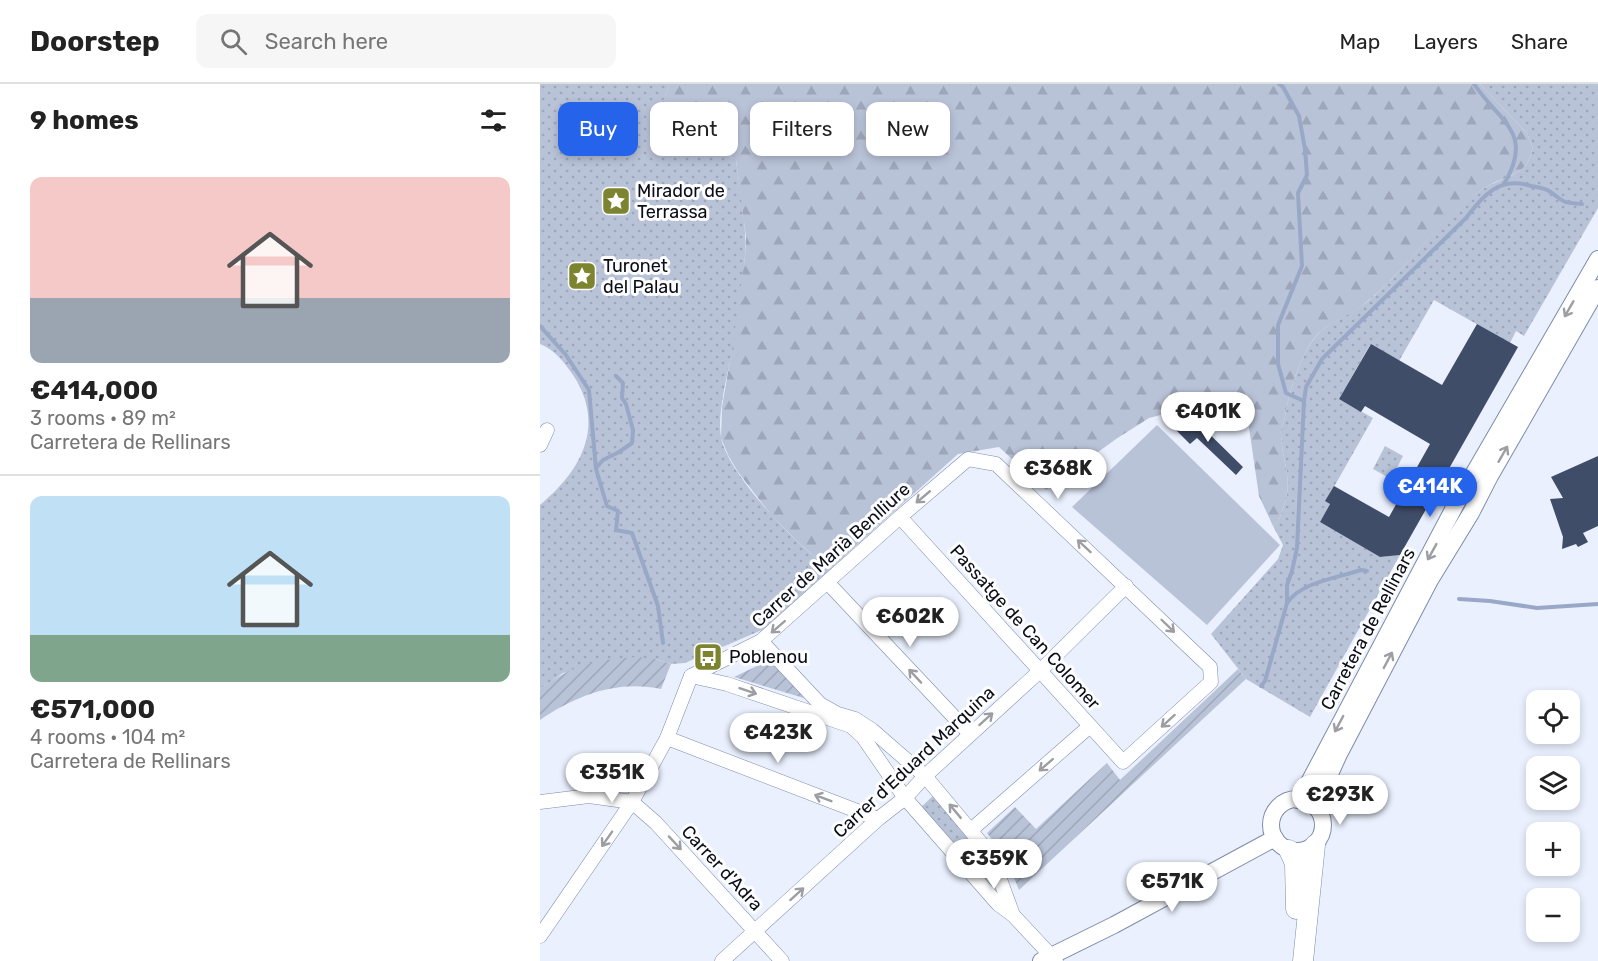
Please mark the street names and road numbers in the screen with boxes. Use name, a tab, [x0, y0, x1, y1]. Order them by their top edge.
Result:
street label: Carrer de Marià Benlliure	[747, 478, 915, 632]
street label: Passatge de Can Colomer	[945, 540, 1105, 714]
street label: Carretera de Rellinars	[1316, 544, 1420, 714]
street label: Carrer d'Eduard Marquina	[829, 681, 999, 843]
street label: Carrer d'Adra	[677, 821, 767, 915]

